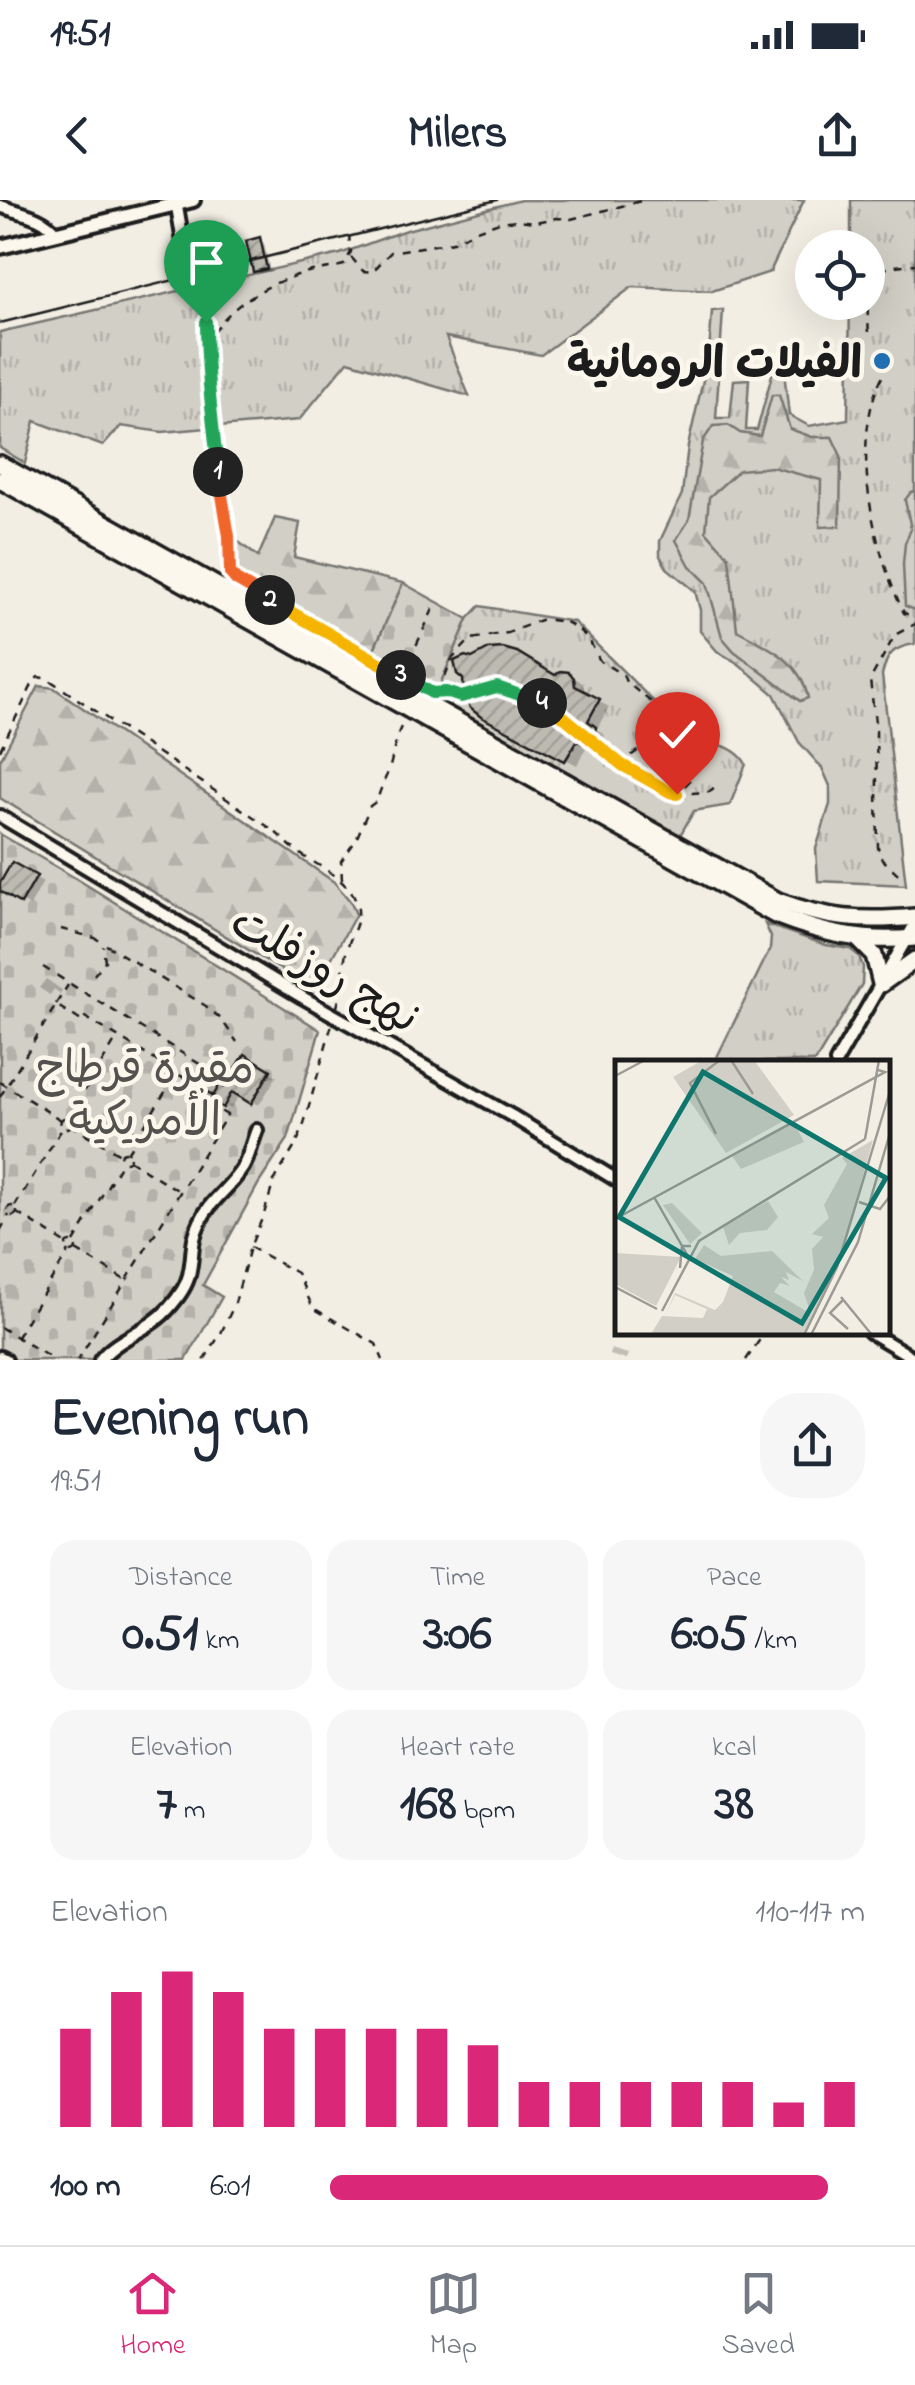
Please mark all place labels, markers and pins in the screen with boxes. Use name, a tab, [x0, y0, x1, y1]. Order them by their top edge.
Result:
pin	[164, 220, 249, 323]
place label: الفيلات الرومانية	[567, 333, 862, 399]
marker: الفيلات الرومانية	[871, 350, 893, 372]
pin: 1	[193, 447, 243, 497]
pin: 2	[245, 575, 295, 625]
pin: 3	[376, 650, 426, 700]
pin: 4	[517, 678, 567, 728]
pin	[635, 692, 720, 795]

